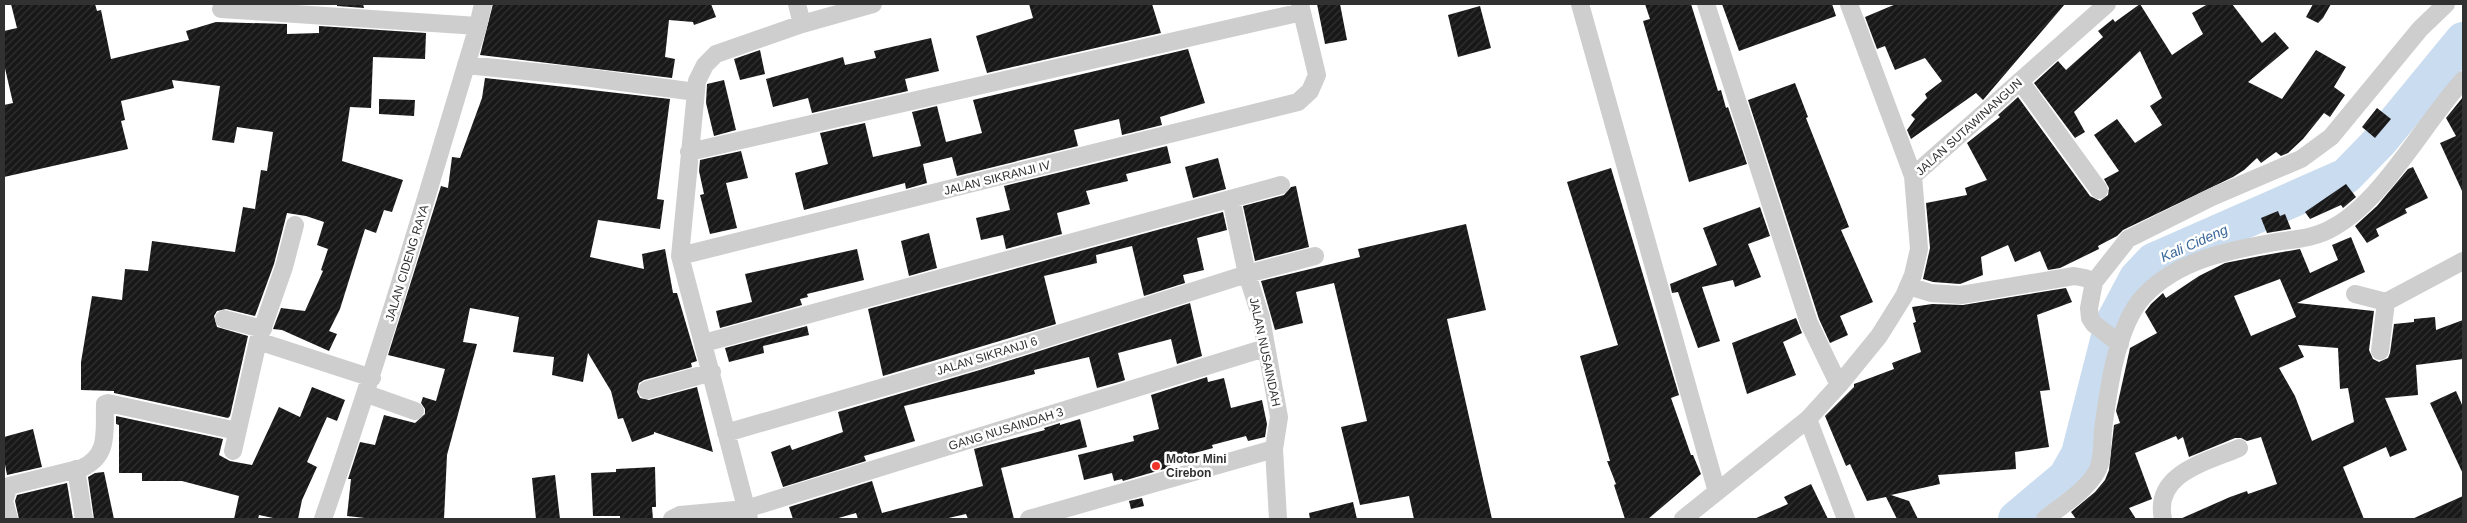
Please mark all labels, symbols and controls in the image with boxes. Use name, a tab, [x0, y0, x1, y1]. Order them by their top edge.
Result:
street label: JALAN SUTAWINANGUN	[1913, 76, 2025, 178]
street label: JALAN SIKRANJI IV	[942, 158, 1052, 198]
street label: JALAN CIDENG RAYA	[383, 203, 431, 323]
water label: Kali Cideng	[2158, 221, 2230, 265]
street label: JALAN NUSAINDAH	[1247, 296, 1283, 408]
street label: JALAN SIKRANJI 6	[935, 334, 1039, 378]
street label: GANG NUSAINDAH 3	[947, 405, 1065, 453]
place label: Motor Mini Cirebon	[1166, 452, 1227, 480]
marker: Motor Mini Cirebon	[1150, 460, 1162, 472]

